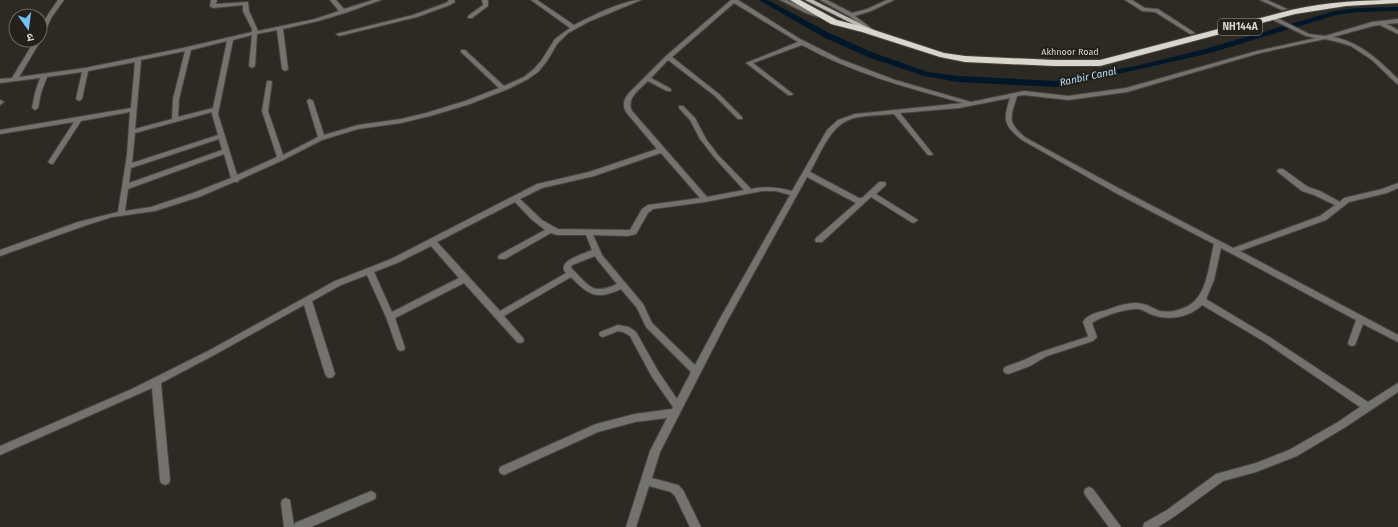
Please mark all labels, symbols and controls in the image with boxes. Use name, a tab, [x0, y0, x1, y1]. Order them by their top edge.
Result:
north arrow	[8, 8, 48, 48]
road number: NH144A	[1218, 19, 1262, 35]
text: उ	[25, 30, 35, 44]
street label: Akhnoor Road	[1041, 47, 1099, 57]
water label: Ranbir Canal	[1059, 65, 1118, 89]

